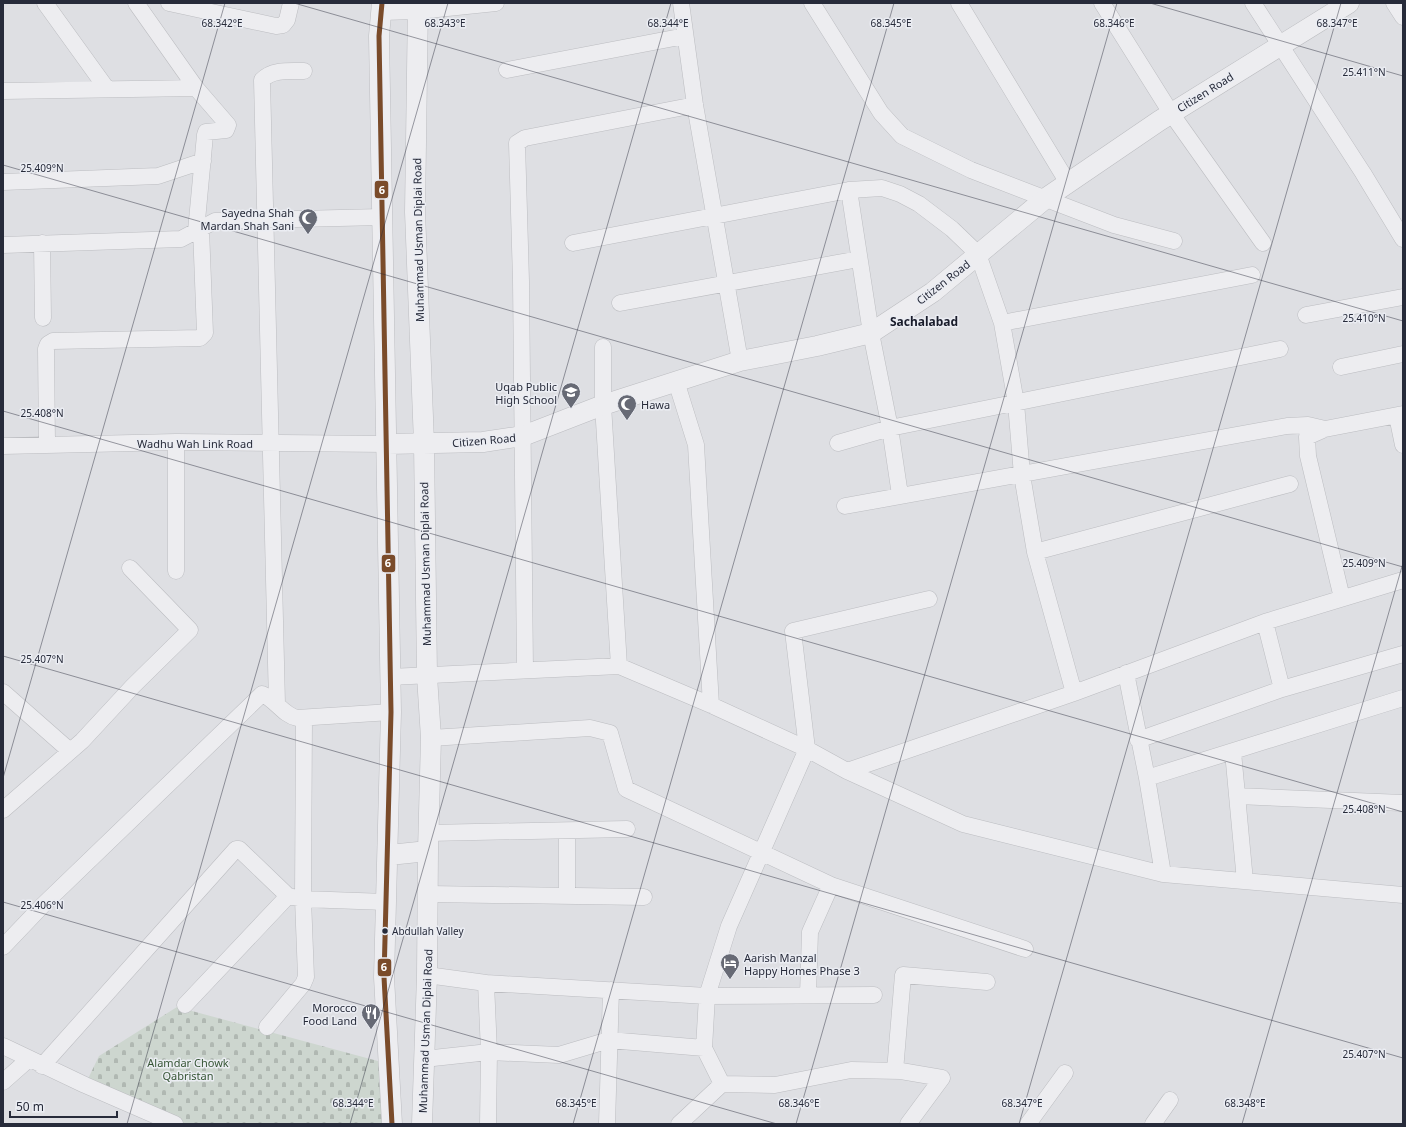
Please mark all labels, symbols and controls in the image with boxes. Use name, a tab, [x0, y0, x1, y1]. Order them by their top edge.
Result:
text: 68.342°E	[201, 16, 243, 30]
text: 68.343°E	[424, 16, 466, 30]
text: 68.344°E	[647, 16, 689, 30]
text: 68.345°E	[870, 16, 912, 30]
text: 68.346°E	[1093, 16, 1135, 30]
text: 68.347°E	[1316, 16, 1358, 30]
text: 25.411°N	[1342, 65, 1386, 79]
street label: Citizen Road	[1174, 69, 1236, 115]
street label: Muhammad Usman Diplai Road	[409, 158, 427, 322]
text: 25.409°N	[20, 161, 64, 175]
line badge: 6	[374, 180, 389, 199]
text: 6	[379, 182, 385, 197]
place label: Sayedna Shah Mardan Shah Sani	[200, 205, 294, 233]
mosque icon: Sayedna Shah Mardan Shah Sani	[297, 207, 319, 235]
street label: Citizen Road	[913, 256, 973, 308]
text: 25.410°N	[1342, 311, 1386, 325]
district label: Sachalabad	[890, 313, 958, 330]
place label: Uqab Public High School	[495, 379, 557, 407]
school or university icon: Uqab Public High School	[560, 381, 582, 409]
mosque icon: Hawa	[616, 393, 638, 421]
place label: Hawa	[641, 397, 670, 412]
text: 25.408°N	[20, 406, 64, 420]
street label: Citizen Road	[451, 430, 517, 450]
street label: Wadhu Wah Link Road	[137, 436, 253, 451]
street label: Muhammad Usman Diplai Road	[416, 482, 434, 646]
line badge: 6	[381, 554, 396, 573]
text: 6	[385, 555, 391, 570]
text: 25.409°N	[1342, 556, 1386, 570]
text: 25.407°N	[20, 652, 64, 666]
text: 25.408°N	[1342, 802, 1386, 816]
text: 25.406°N	[20, 898, 64, 912]
place label: Abdullah Valley	[392, 924, 464, 938]
marker: Abdullah Valley	[380, 926, 390, 936]
street label: Muhammad Usman Diplai Road	[415, 949, 435, 1113]
place label: Aarish Manzal Happy Homes Phase 3	[744, 950, 860, 978]
hotel icon: Aarish Manzal Happy Homes Phase 3	[719, 952, 741, 980]
line badge: 6	[377, 958, 392, 977]
text: 6	[381, 959, 387, 974]
place label: Morocco Food Land	[303, 1000, 357, 1028]
restaurant icon: Morocco Food Land	[360, 1002, 382, 1030]
text: 25.407°N	[1342, 1047, 1386, 1061]
park label: Alamdar Chowk Qabristan	[147, 1055, 229, 1083]
scale bar	[10, 1093, 117, 1119]
text: 68.344°E	[332, 1096, 374, 1110]
text: 68.345°E	[555, 1096, 597, 1110]
text: 68.346°E	[778, 1096, 820, 1110]
text: 68.347°E	[1001, 1096, 1043, 1110]
text: 68.348°E	[1224, 1096, 1266, 1110]
text: 50 m	[16, 1098, 44, 1115]

